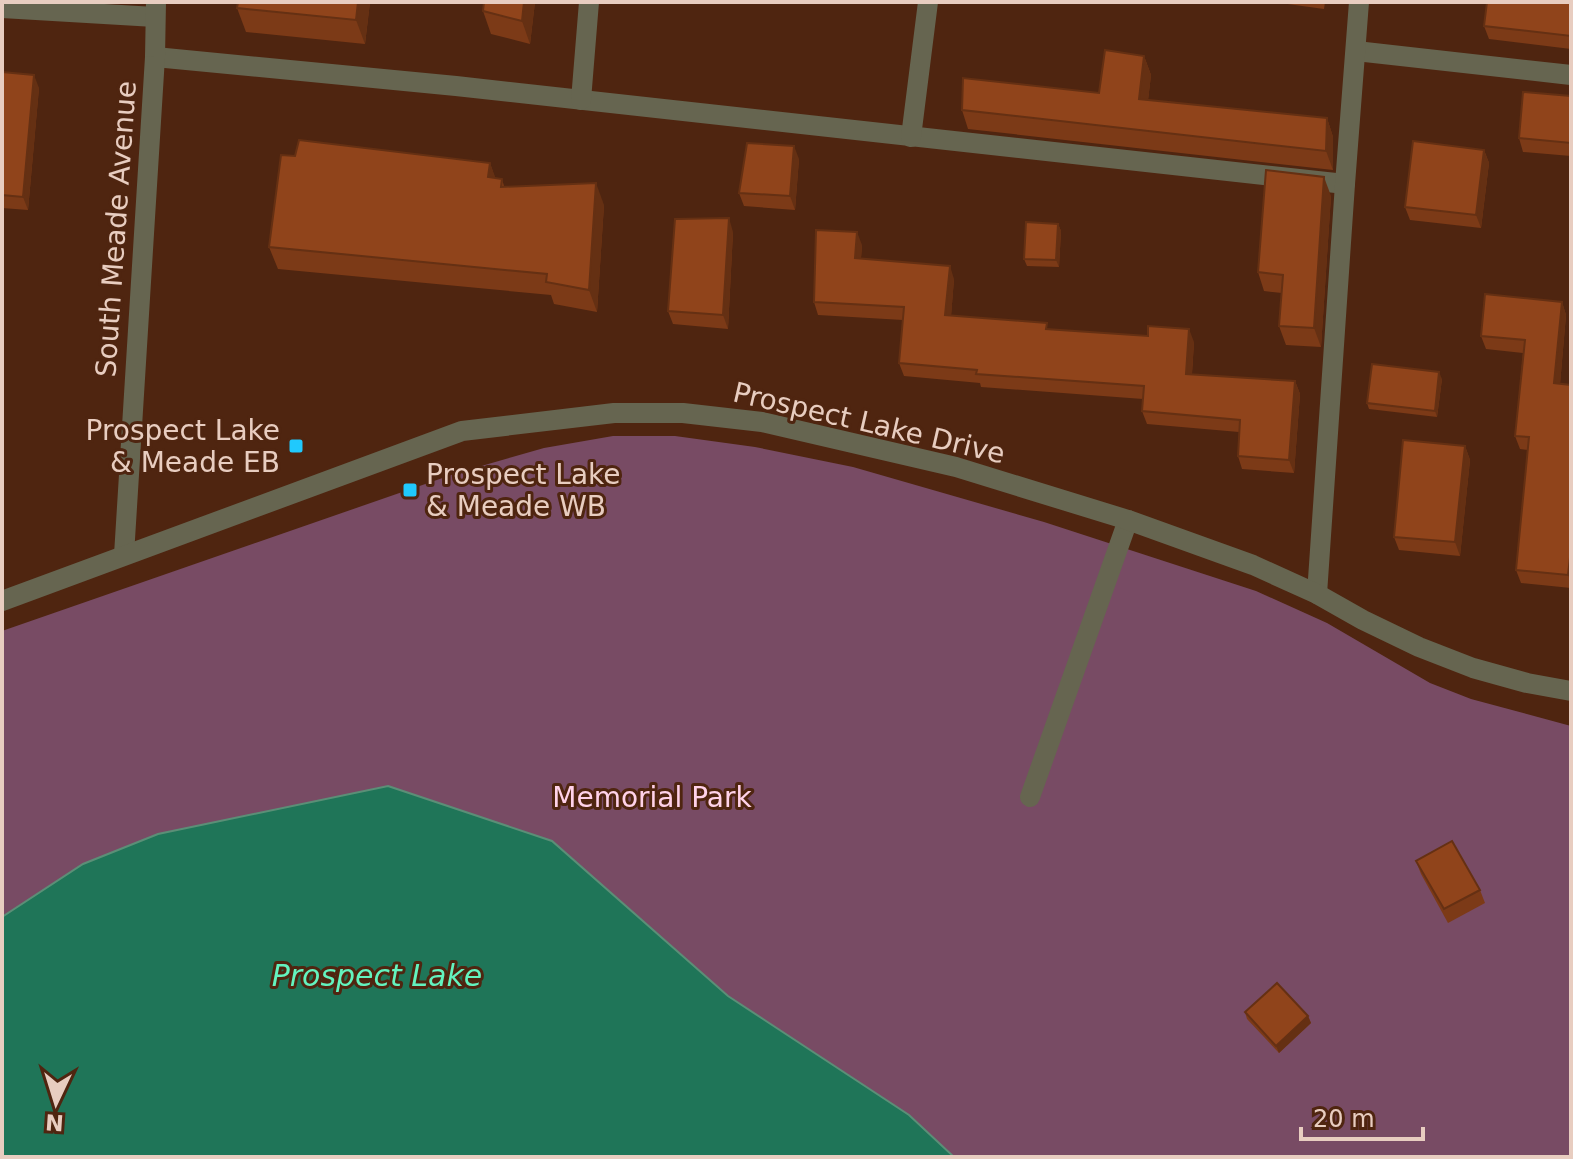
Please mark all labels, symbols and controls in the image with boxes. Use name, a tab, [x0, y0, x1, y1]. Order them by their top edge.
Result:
street label: South Meade Avenue	[89, 80, 143, 378]
street label: Prospect Lake Drive	[730, 376, 1008, 470]
place label: Prospect Lake & Meade EB	[86, 414, 280, 479]
marker: Prospect Lake & Meade EB	[287, 437, 305, 455]
place label: Prospect Lake & Meade WB	[426, 458, 620, 523]
marker: Prospect Lake & Meade WB	[401, 481, 419, 499]
park label: Memorial Park	[552, 781, 752, 814]
water label: Prospect Lake	[272, 958, 482, 993]
north arrow	[16, 1063, 96, 1143]
scale bar	[1301, 1091, 1423, 1141]
text: 20 m	[1313, 1105, 1375, 1133]
text: N	[45, 1109, 65, 1136]

